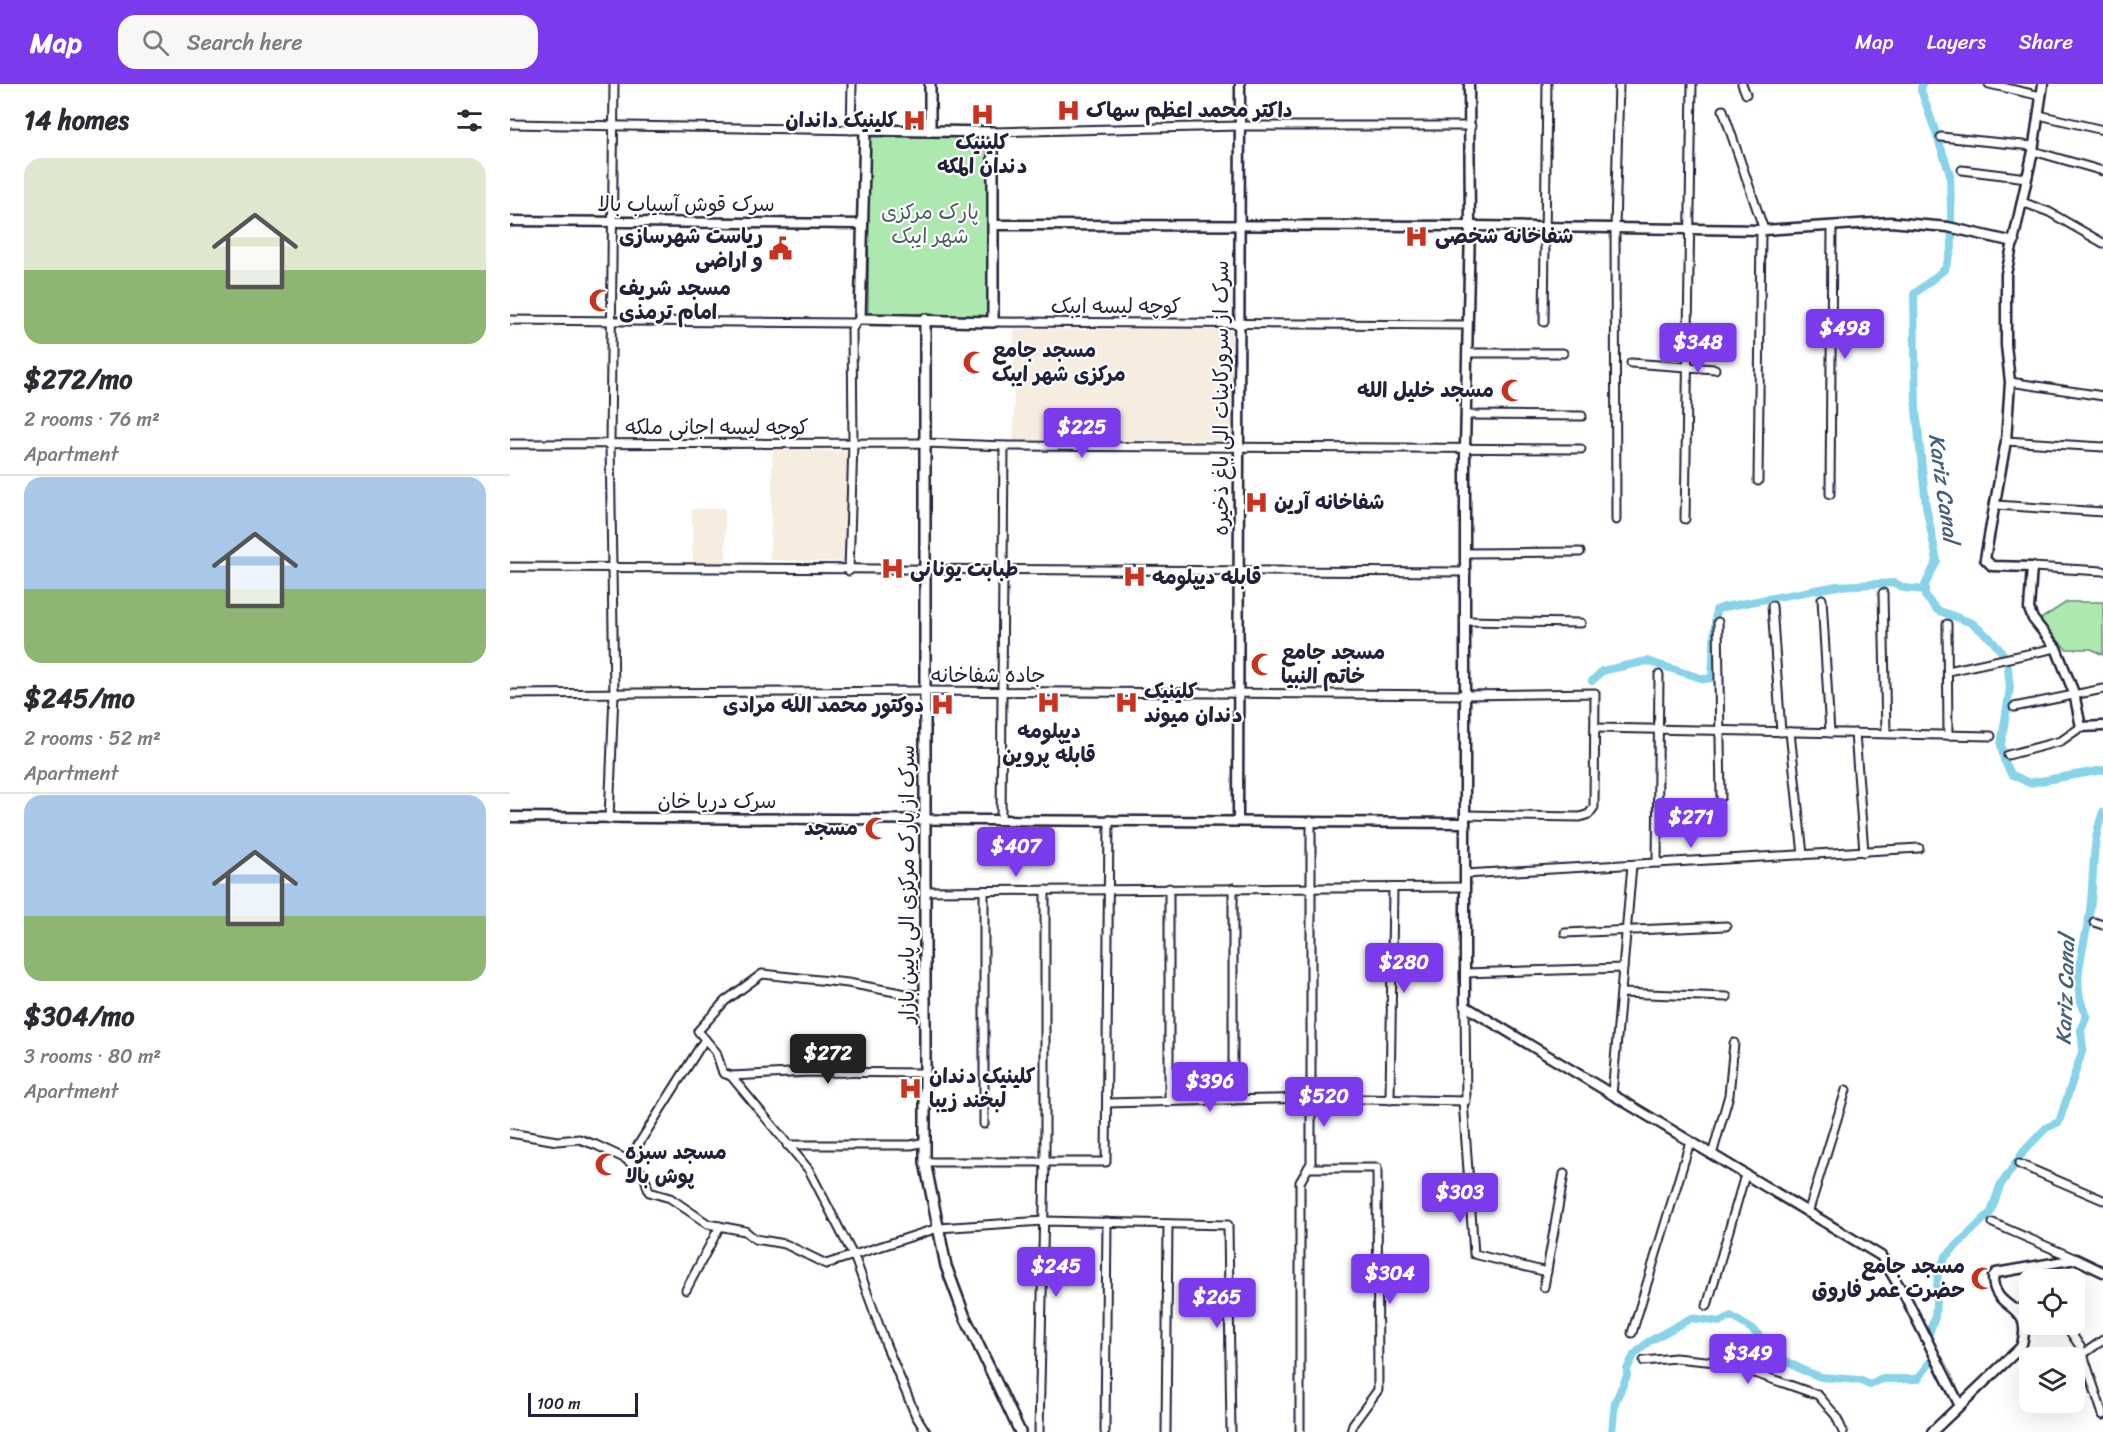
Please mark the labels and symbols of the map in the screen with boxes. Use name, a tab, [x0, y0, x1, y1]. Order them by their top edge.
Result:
place label: داکتر محمد اعظم سهاک	[1086, 91, 1293, 129]
hospital icon: داکتر محمد اعظم سهاک	[1055, 97, 1081, 123]
place label: کلینیک داندان	[785, 101, 898, 139]
hospital icon: کلینیک دندان المکه	[969, 101, 995, 127]
hospital icon: کلینیک داندان	[902, 107, 928, 133]
place label: کلینیک دندان المکه	[937, 123, 1027, 185]
street label: سرک قوش آسیاب بالا	[597, 185, 775, 223]
park label: پارک مرکزی شهر ایبک	[881, 193, 979, 255]
place label: ریاست شهرسازی و اراضی	[619, 217, 763, 279]
place label: شفاخانه شخصی	[1435, 217, 1573, 255]
hospital icon: شفاخانه شخصی	[1404, 223, 1430, 249]
public building icon: ریاست شهرسازی و اراضی	[768, 235, 794, 261]
street label: سرک از سرورکاینات الی باغ ذخیره	[1202, 260, 1240, 536]
place label: مسجد شریف امام ترمذی	[619, 269, 731, 331]
mosque icon: مسجد شریف امام ترمذی	[588, 287, 614, 313]
street label: کوچه لیسه ایبک	[1051, 287, 1181, 325]
pin: $498	[1809, 309, 1881, 360]
pin: $348	[1662, 323, 1734, 374]
place label: مسجد جامع مرکزی شهر ایبک	[992, 331, 1126, 393]
mosque icon: مسجد جامع مرکزی شهر ایبک	[961, 349, 987, 375]
place label: مسجد خلیل الله	[1357, 371, 1494, 409]
mosque icon: مسجد خلیل الله	[1499, 377, 1525, 403]
street label: کوچه لیسه اجانی ملکه	[625, 408, 809, 446]
pin: $225	[1046, 408, 1118, 459]
water label: Kariz Canal	[1917, 431, 1972, 550]
place label: شفاخانه آرین	[1274, 483, 1384, 521]
hospital icon: شفاخانه آرین	[1243, 489, 1269, 515]
place label: طبابت یونانی	[910, 550, 1019, 588]
hospital icon: طبابت یونانی	[879, 556, 905, 582]
place label: قابله دیپلومه	[1152, 558, 1262, 596]
hospital icon: قابله دیپلومه	[1121, 564, 1147, 590]
place label: مسجد جامع خاتم النبیا	[1281, 633, 1385, 695]
mosque icon: مسجد جامع خاتم النبیا	[1250, 651, 1276, 677]
street label: جاده شفاخانه	[930, 656, 1046, 694]
place label: کلینیک دندان میوند	[1144, 672, 1242, 734]
place label: دوکتور محمد الله مرادی	[723, 686, 924, 724]
hospital icon: دیپلومه قابله پروین	[1036, 690, 1062, 716]
hospital icon: کلینیک دندان میوند	[1113, 690, 1139, 716]
hospital icon: دوکتور محمد الله مرادی	[929, 692, 955, 718]
place label: دیپلومه قابله پروین	[1002, 712, 1096, 774]
street label: سرک از پارک مرکزی الی پایین بازار	[888, 745, 926, 1025]
street label: سرک دریا خان	[658, 782, 776, 820]
pin: $271	[1655, 798, 1727, 849]
place label: مسجد	[804, 809, 858, 847]
mosque icon: مسجد	[863, 815, 889, 841]
pin: $407	[980, 827, 1052, 878]
water label: Kariz Canal	[2044, 930, 2087, 1046]
pin: $280	[1368, 943, 1440, 994]
pin: $272	[792, 1034, 864, 1085]
place label: کلینیک دندان لبخند زیبا	[929, 1057, 1036, 1119]
pin: $396	[1174, 1062, 1246, 1113]
hospital icon: کلینیک دندان لبخند زیبا	[898, 1075, 924, 1101]
pin: $520	[1288, 1077, 1360, 1128]
place label: مسجد سبزه پوش بالا	[625, 1133, 727, 1195]
mosque icon: مسجد سبزه پوش بالا	[594, 1151, 620, 1177]
pin: $303	[1424, 1173, 1496, 1224]
pin: $245	[1020, 1247, 1092, 1298]
place label: مسجد جامع حضرت عمر فاروق	[1812, 1247, 1965, 1309]
pin: $304	[1354, 1254, 1426, 1305]
mosque icon: مسجد جامع حضرت عمر فاروق	[1970, 1265, 1996, 1291]
pin: $265	[1181, 1278, 1253, 1329]
pin: $349	[1712, 1334, 1784, 1385]
scale bar	[528, 1390, 638, 1418]

